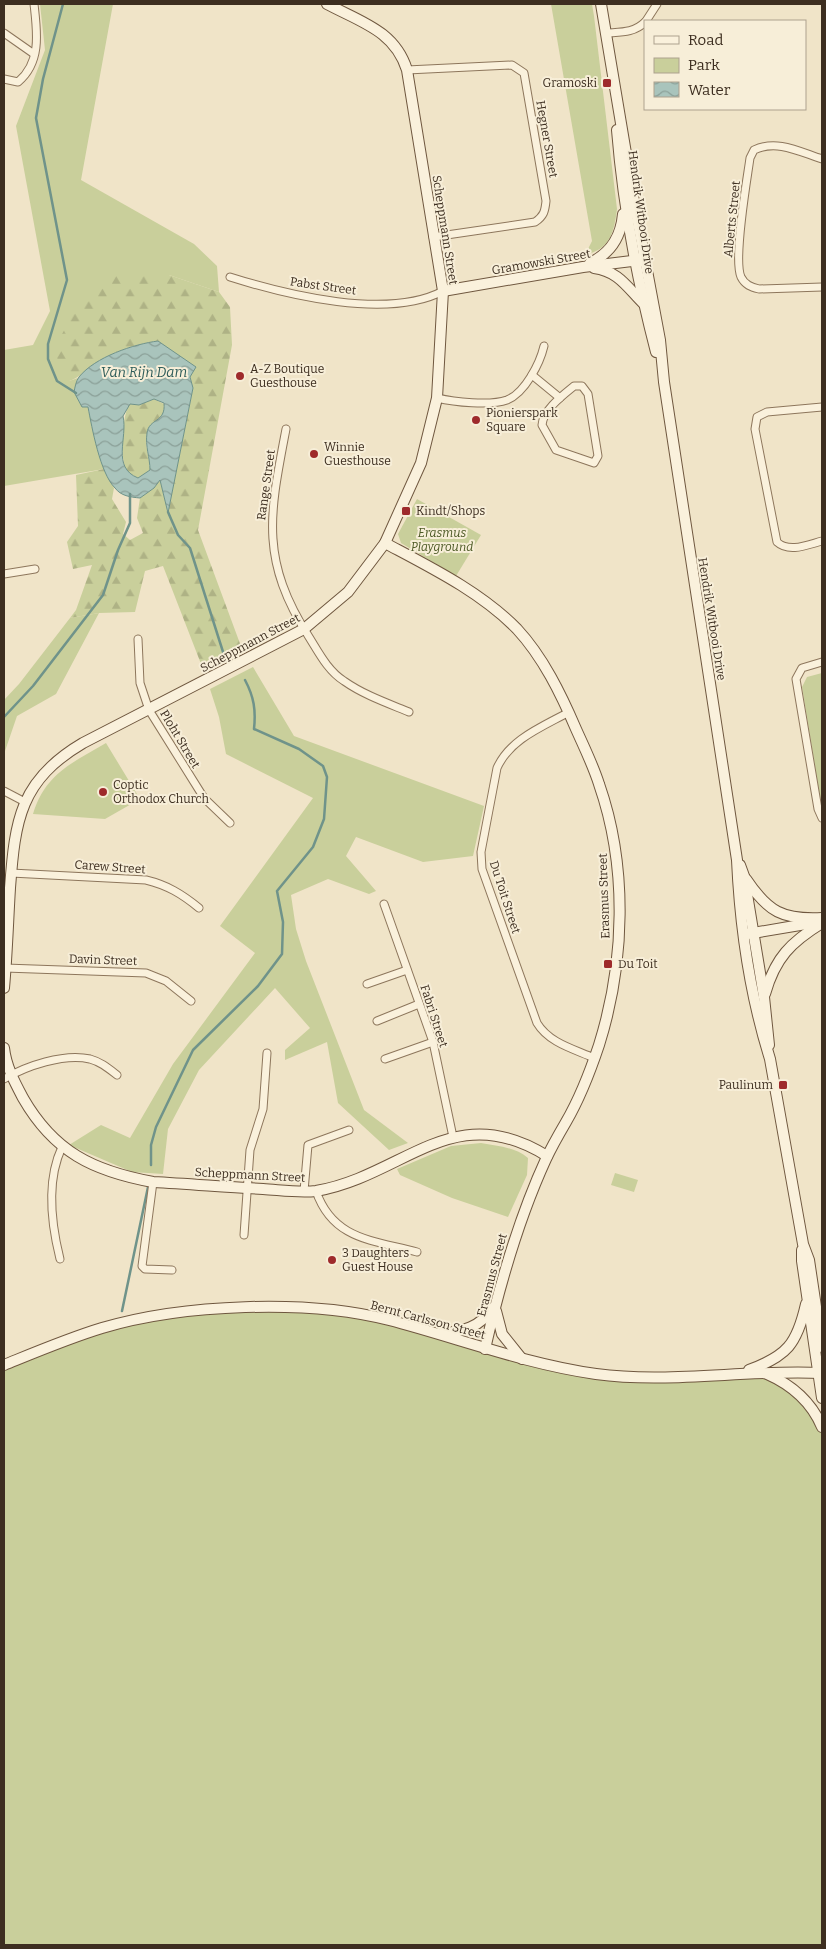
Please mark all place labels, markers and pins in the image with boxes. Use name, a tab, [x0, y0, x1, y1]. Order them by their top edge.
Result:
place label: Gramoski	[542, 76, 597, 90]
marker: Gramoski	[601, 77, 613, 89]
place label: A-Z Boutique Guesthouse	[250, 362, 324, 390]
marker: A-Z Boutique Guesthouse	[234, 370, 246, 382]
place label: Pionierspark Square	[486, 406, 558, 434]
marker: Pionierspark Square	[470, 414, 482, 426]
place label: Winnie Guesthouse	[324, 440, 391, 468]
marker: Winnie Guesthouse	[308, 448, 320, 460]
place label: Kindt/Shops	[416, 504, 485, 518]
marker: Kindt/Shops	[400, 505, 412, 517]
place label: Coptic Orthodox Church	[113, 778, 210, 806]
marker: Coptic Orthodox Church	[97, 786, 109, 798]
place label: Du Toit	[618, 957, 658, 971]
marker: Du Toit	[602, 958, 614, 970]
place label: Paulinum	[719, 1078, 774, 1092]
marker: Paulinum	[777, 1079, 789, 1091]
place label: 3 Daughters Guest House	[342, 1246, 413, 1274]
marker: 3 Daughters Guest House	[326, 1254, 338, 1266]

